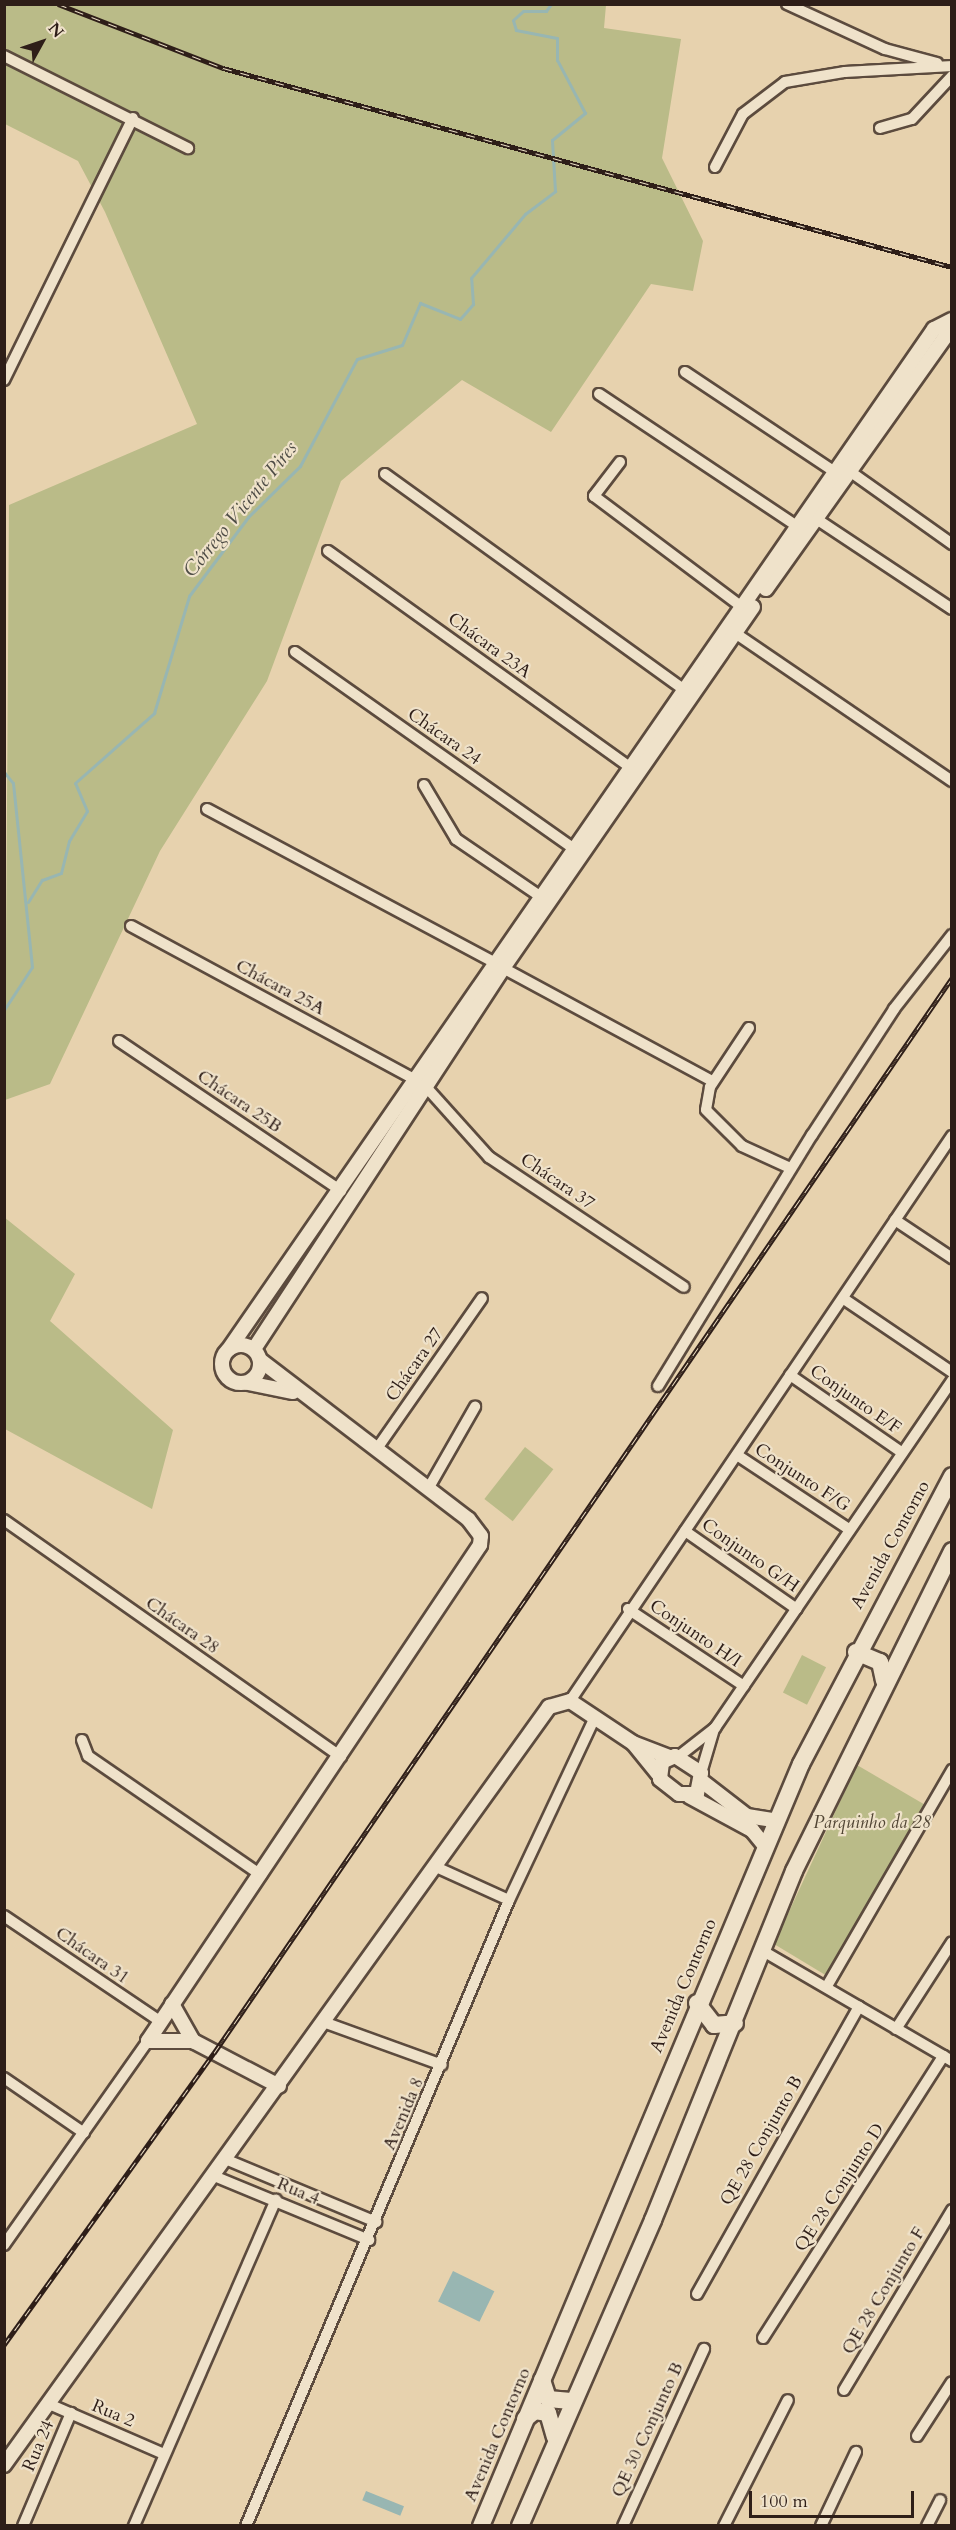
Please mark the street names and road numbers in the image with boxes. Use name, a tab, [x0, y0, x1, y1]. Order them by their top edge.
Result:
street label: Chácara 23A	[443, 609, 535, 683]
street label: Chácara 24	[403, 704, 485, 770]
street label: Chácara 25A	[232, 955, 328, 1021]
street label: Chácara 25B	[193, 1066, 285, 1138]
street label: Chácara 37	[516, 1149, 598, 1215]
street label: Chácara 27	[382, 1324, 448, 1406]
street label: Conjunto E/F	[805, 1361, 905, 1439]
street label: Conjunto F/G	[750, 1439, 854, 1517]
street label: Avenida Contorno	[847, 1477, 935, 1613]
street label: Conjunto G/H	[697, 1514, 803, 1598]
street label: Chácara 28	[141, 1593, 223, 1659]
street label: Conjunto H/I	[645, 1595, 745, 1673]
street label: Avenida Contorno	[646, 1916, 722, 2056]
street label: Chácara 31	[51, 1923, 133, 1989]
street label: QE 28 Conjunto B	[716, 2072, 808, 2210]
street label: Avenida 8	[379, 2074, 429, 2154]
street label: QE 28 Conjunto D	[790, 2120, 890, 2256]
street label: Rua 4	[273, 2173, 323, 2211]
street label: QE 28 Conjunto F	[838, 2224, 930, 2358]
street label: QE 30 Conjunto B	[607, 2359, 689, 2501]
street label: Avenida Contorno	[460, 2365, 536, 2505]
street label: Rua 2	[88, 2395, 138, 2433]
street label: Rua 24	[19, 2417, 59, 2475]

